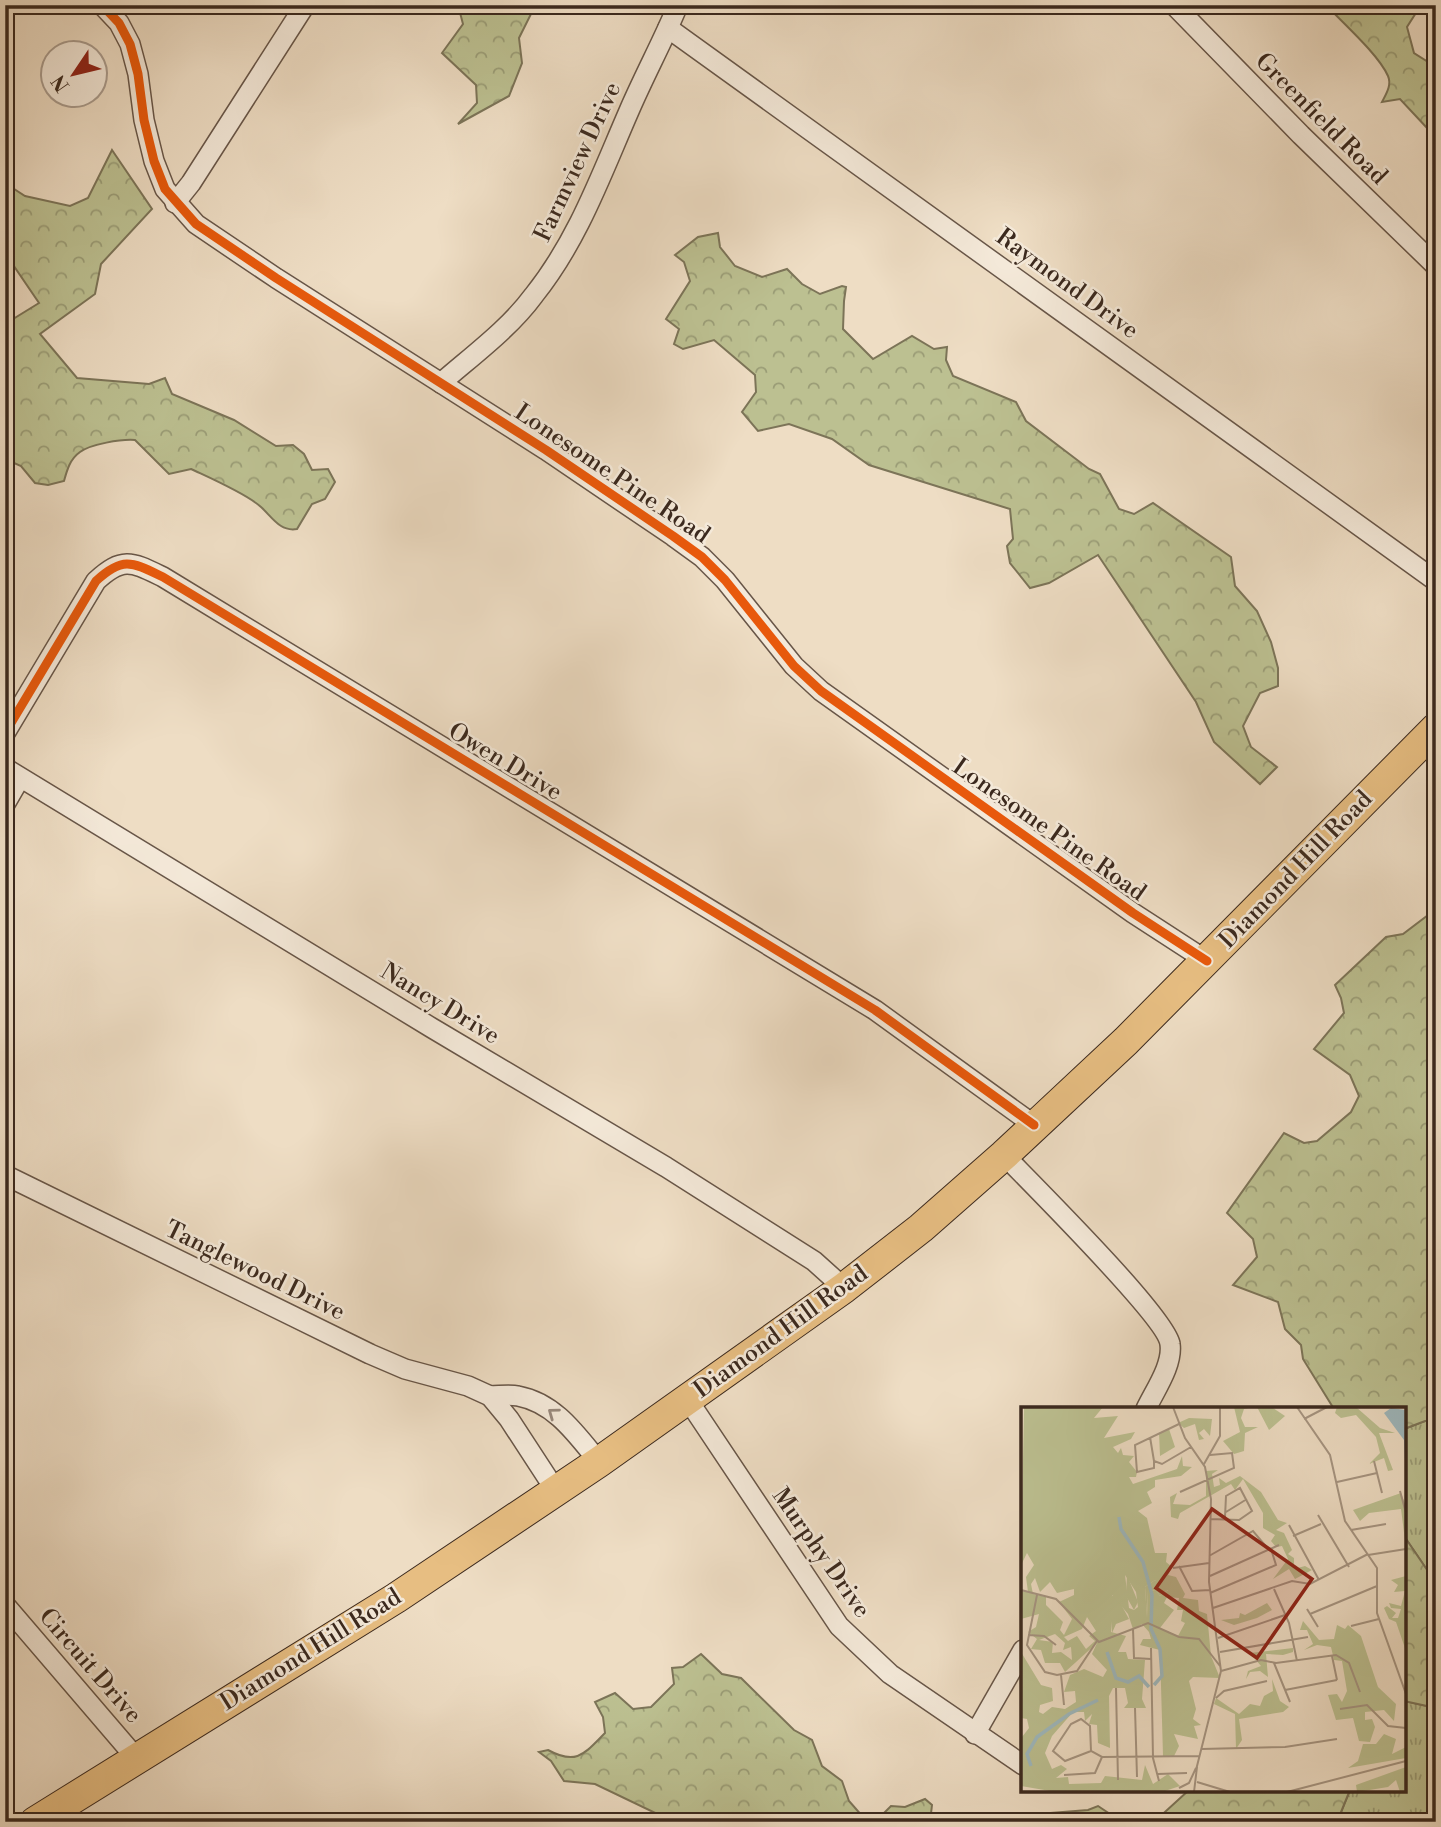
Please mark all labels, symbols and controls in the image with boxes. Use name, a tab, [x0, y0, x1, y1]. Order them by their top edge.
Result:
north arrow	[38, 38, 108, 108]
street label: Greenfield Road	[1249, 47, 1394, 192]
text: N	[47, 70, 75, 96]
street label: Farmview Drive	[528, 77, 628, 247]
street label: Raymond Drive	[990, 222, 1144, 346]
street label: Lonesome Pine Road	[509, 397, 716, 551]
street label: Owen Drive	[443, 716, 567, 808]
street label: Lonesome Pine Road	[947, 752, 1152, 908]
street label: Diamond Hill Road	[1213, 784, 1379, 955]
street label: Nancy Drive	[375, 957, 505, 1051]
street label: Tanglewood Drive	[160, 1214, 350, 1328]
street label: Diamond Hill Road	[688, 1259, 874, 1405]
inset map	[1021, 1407, 1406, 1792]
one-way arrow	[548, 1409, 561, 1421]
street label: Murphy Drive	[765, 1482, 877, 1624]
street label: Diamond Hill Road	[215, 1582, 407, 1718]
street label: Circuit Drive	[32, 1602, 148, 1730]

